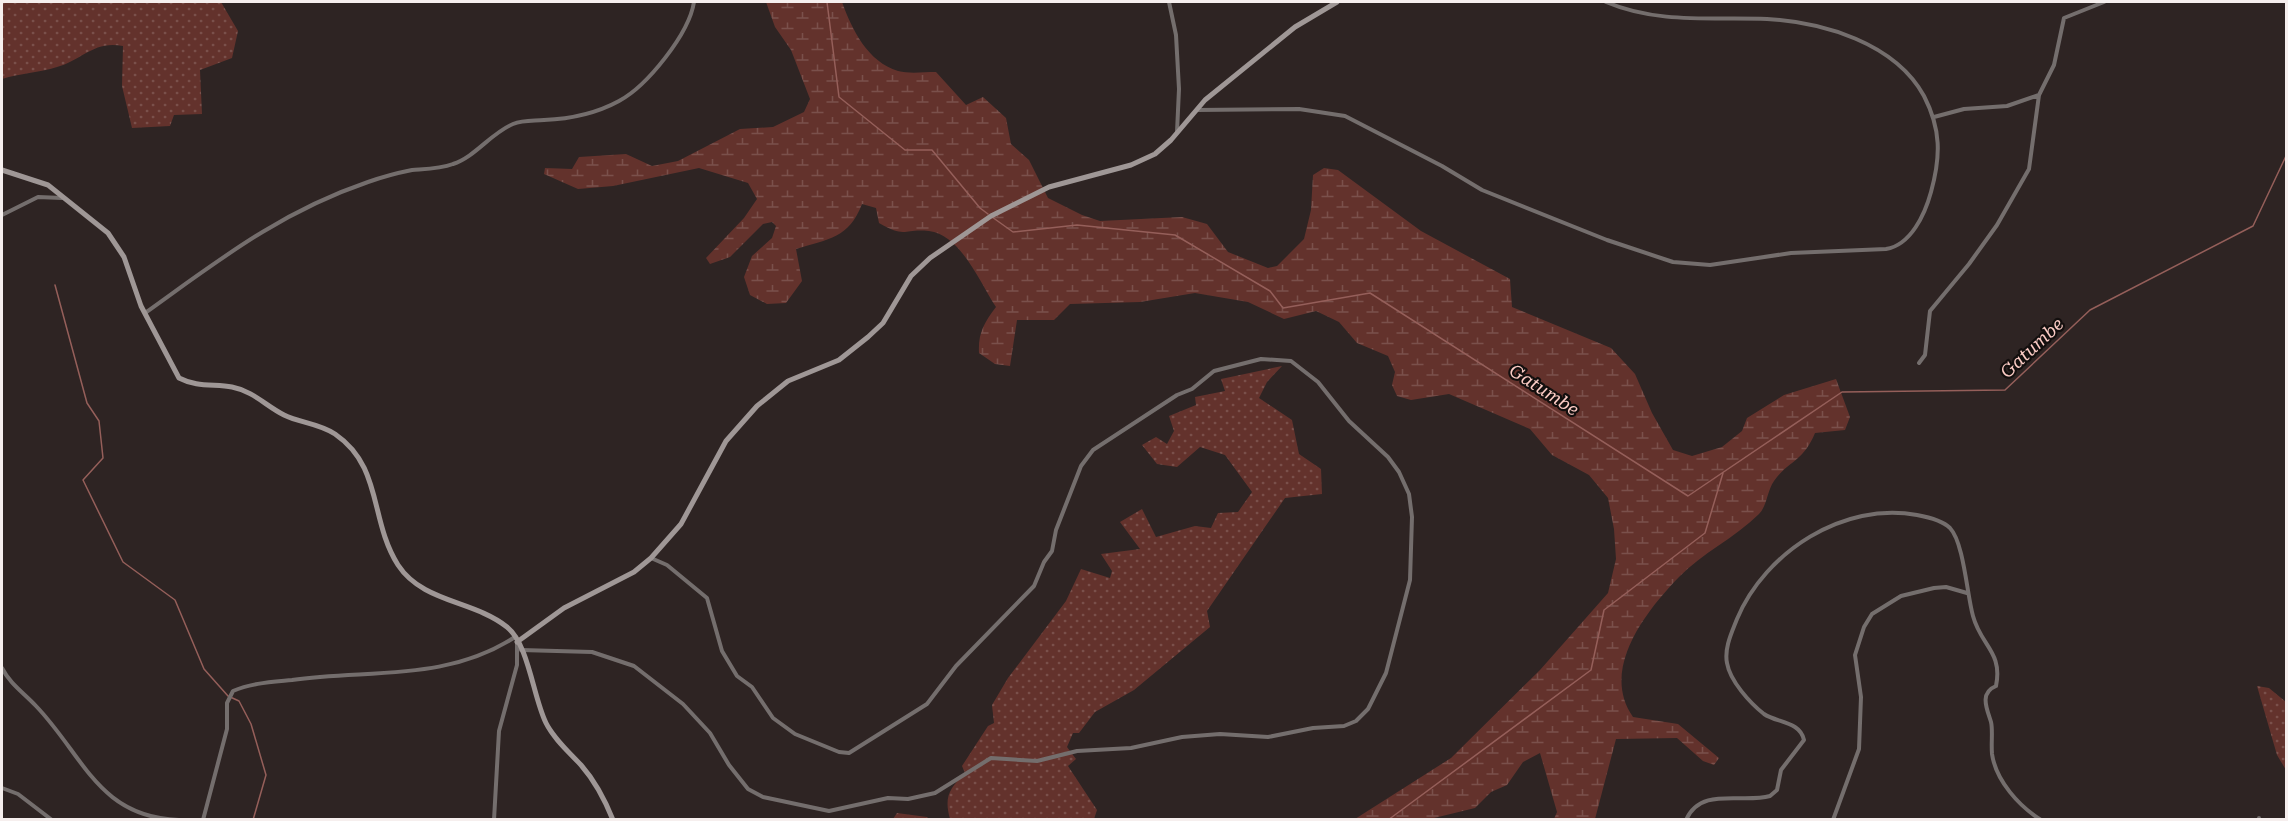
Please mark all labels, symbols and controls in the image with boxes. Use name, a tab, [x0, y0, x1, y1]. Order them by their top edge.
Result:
water label: Gatumbe	[1996, 313, 2068, 382]
water label: Gatumbe	[1506, 359, 1583, 420]

